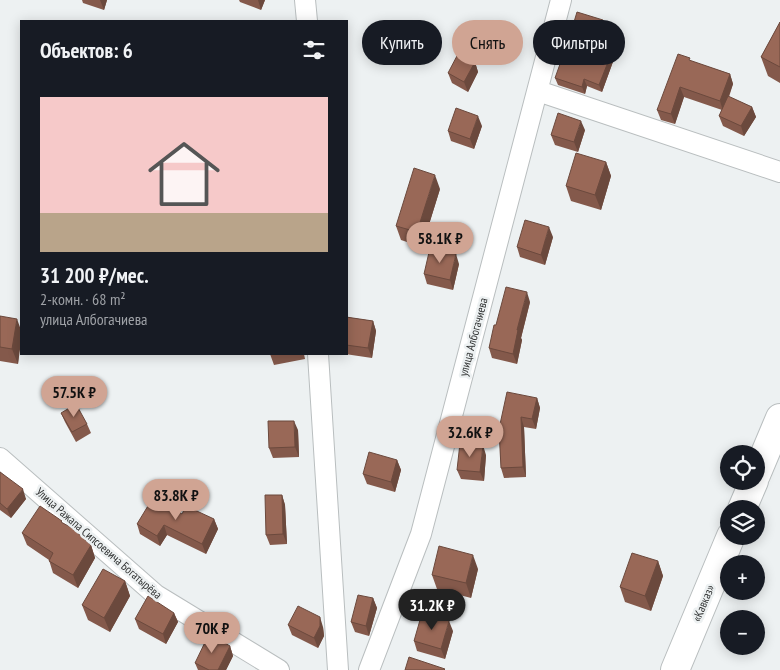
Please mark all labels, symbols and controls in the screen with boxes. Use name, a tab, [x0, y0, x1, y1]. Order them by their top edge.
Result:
chip: Купить	[362, 20, 442, 65]
chip: Снять	[452, 20, 523, 65]
chip: Фильтры	[533, 20, 625, 65]
icon: filters	[300, 36, 328, 64]
text: Объектов: 6	[40, 37, 133, 64]
icon: home	[139, 129, 229, 219]
pin: 58.1K ₽	[394, 222, 486, 264]
text: 58.1K ₽	[417, 228, 463, 248]
text: 31 200 ₽/мес.	[40, 262, 149, 289]
text: 2-комн. · 68 m²	[40, 289, 126, 309]
street label: улица Албогачиева	[455, 296, 491, 378]
text: улица Албогачиева	[40, 309, 148, 329]
pin: 57.5K ₽	[28, 376, 120, 418]
text: 57.5K ₽	[52, 382, 96, 402]
pin: 32.6K ₽	[424, 416, 516, 458]
text: 32.6K ₽	[447, 422, 493, 442]
map controls	[720, 445, 765, 655]
button: locate	[720, 445, 765, 490]
pin: 83.8K ₽	[130, 478, 222, 521]
street label: Улица Ражапа Сипсоевича Богатырёва	[33, 484, 165, 602]
text: 83.8K ₽	[153, 485, 199, 505]
button: layers	[720, 500, 765, 545]
button: +	[720, 555, 765, 600]
street label: «Кавказ»	[689, 582, 718, 624]
pin: 31.2K ₽	[386, 588, 478, 631]
text: 31.2K ₽	[409, 595, 455, 615]
button: −	[720, 610, 765, 655]
pin: 70K ₽	[177, 612, 247, 654]
text: 70K ₽	[195, 618, 229, 638]

